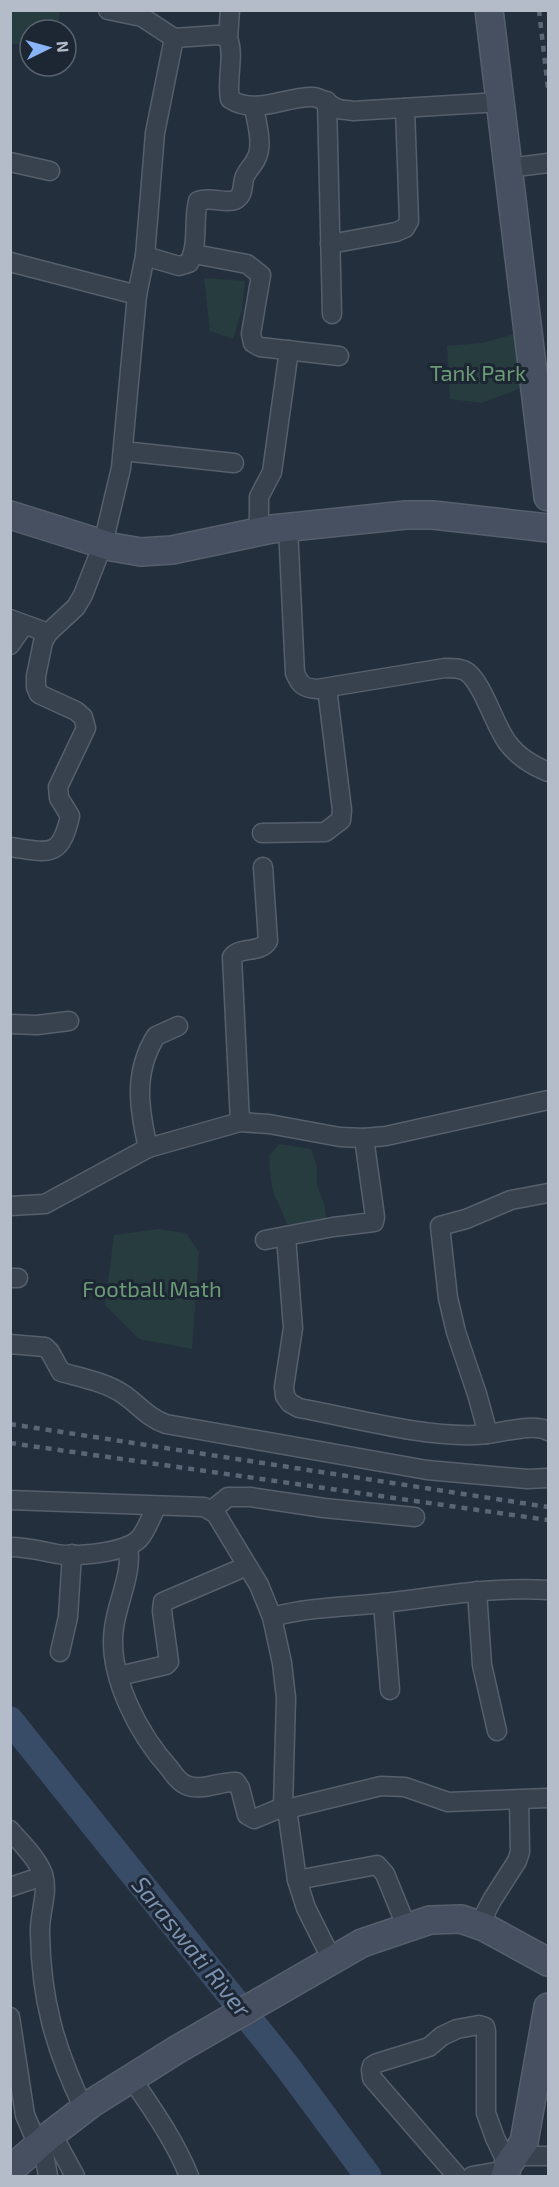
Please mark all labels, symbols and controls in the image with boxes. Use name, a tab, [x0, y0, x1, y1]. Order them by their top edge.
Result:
north arrow	[18, 18, 78, 78]
text: N	[53, 40, 73, 53]
park label: Tank Park	[430, 359, 526, 385]
park label: Football Math	[82, 1275, 222, 1301]
water label: Saraswati River	[127, 1870, 258, 2023]

